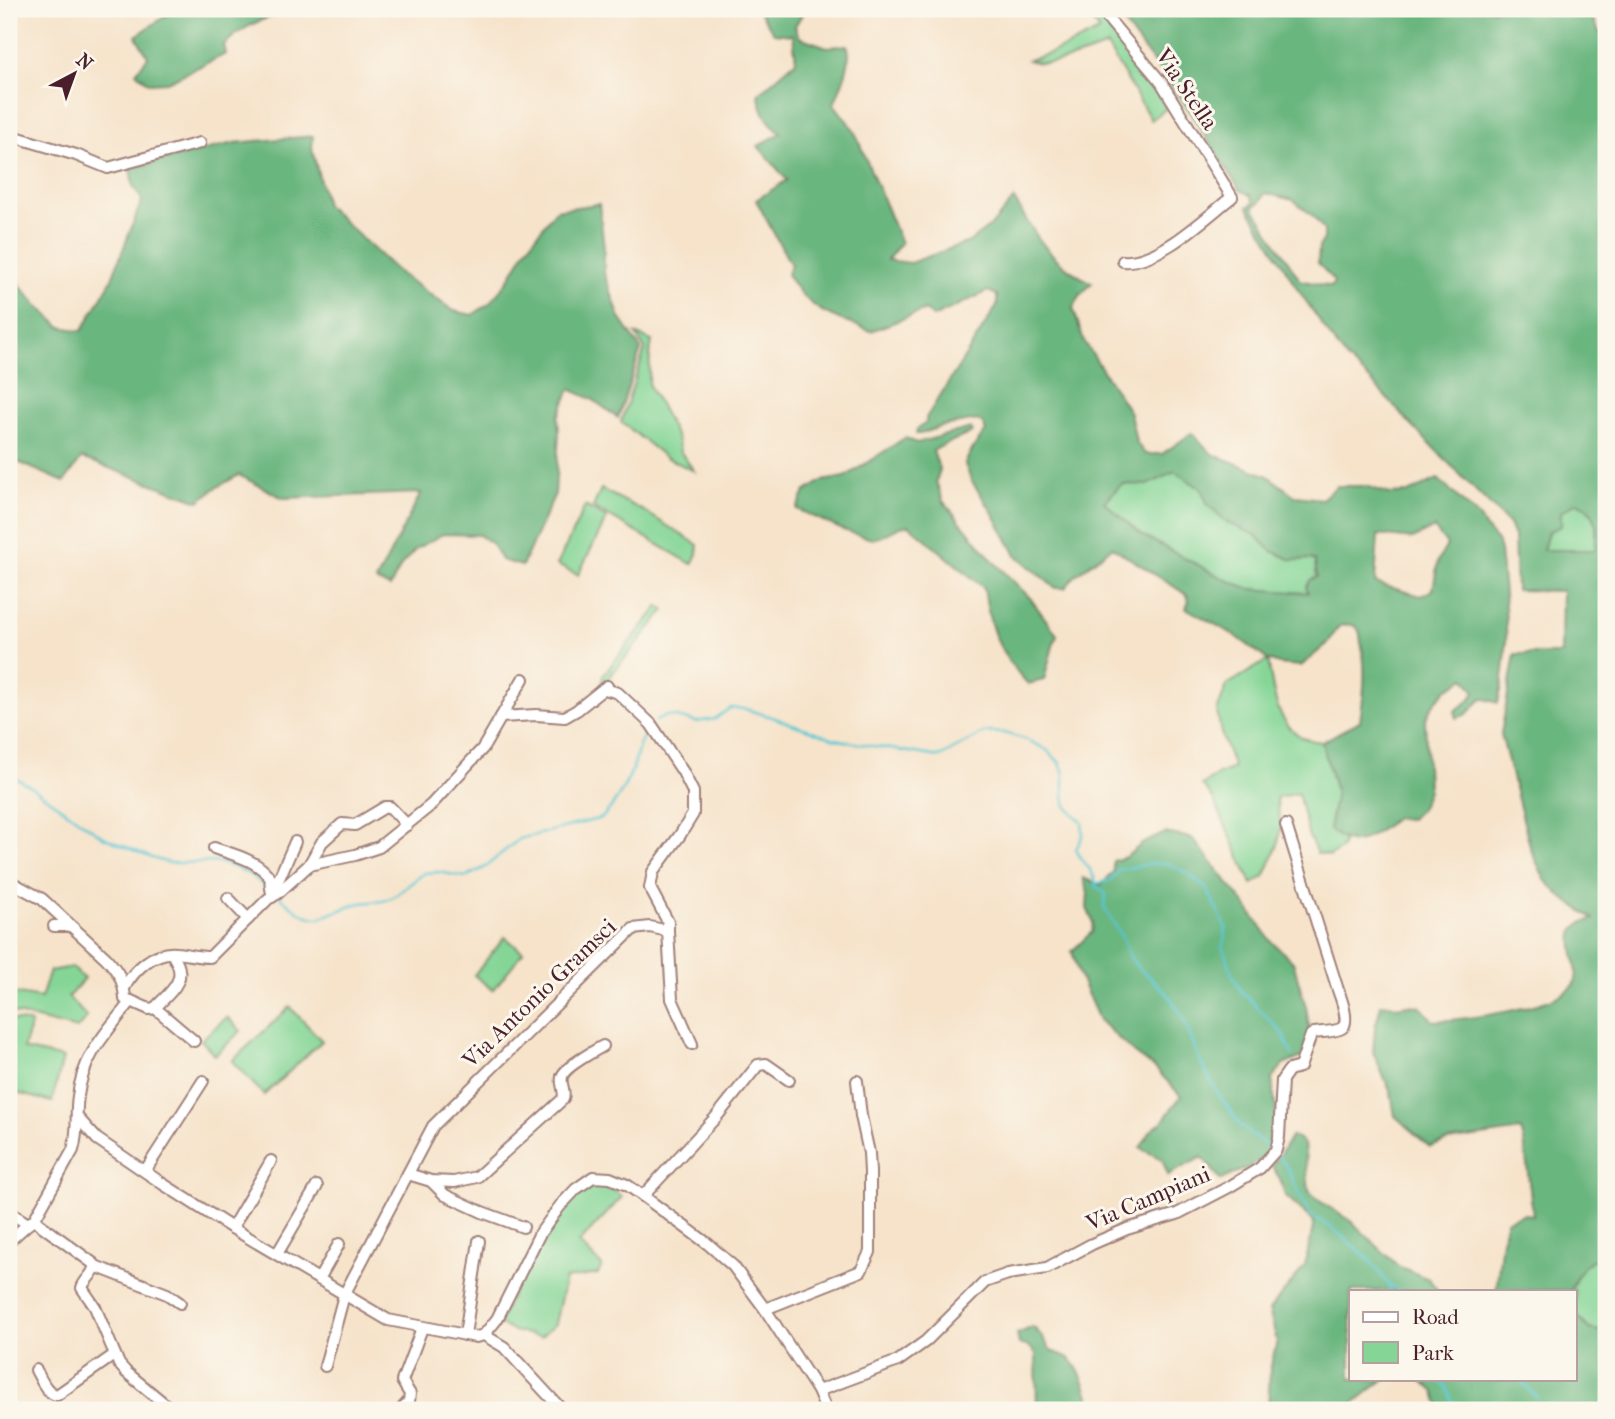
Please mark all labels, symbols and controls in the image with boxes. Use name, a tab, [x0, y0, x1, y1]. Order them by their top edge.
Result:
north arrow	[38, 38, 108, 108]
street label: Via Stella	[1149, 43, 1224, 135]
text: N	[72, 49, 98, 75]
street label: Via Antonio Gramsci	[456, 913, 622, 1074]
street label: Via Campiani	[1081, 1160, 1215, 1237]
legend	[1349, 1290, 1576, 1380]
text: Road	[1412, 1305, 1459, 1329]
text: Park	[1412, 1341, 1454, 1365]

